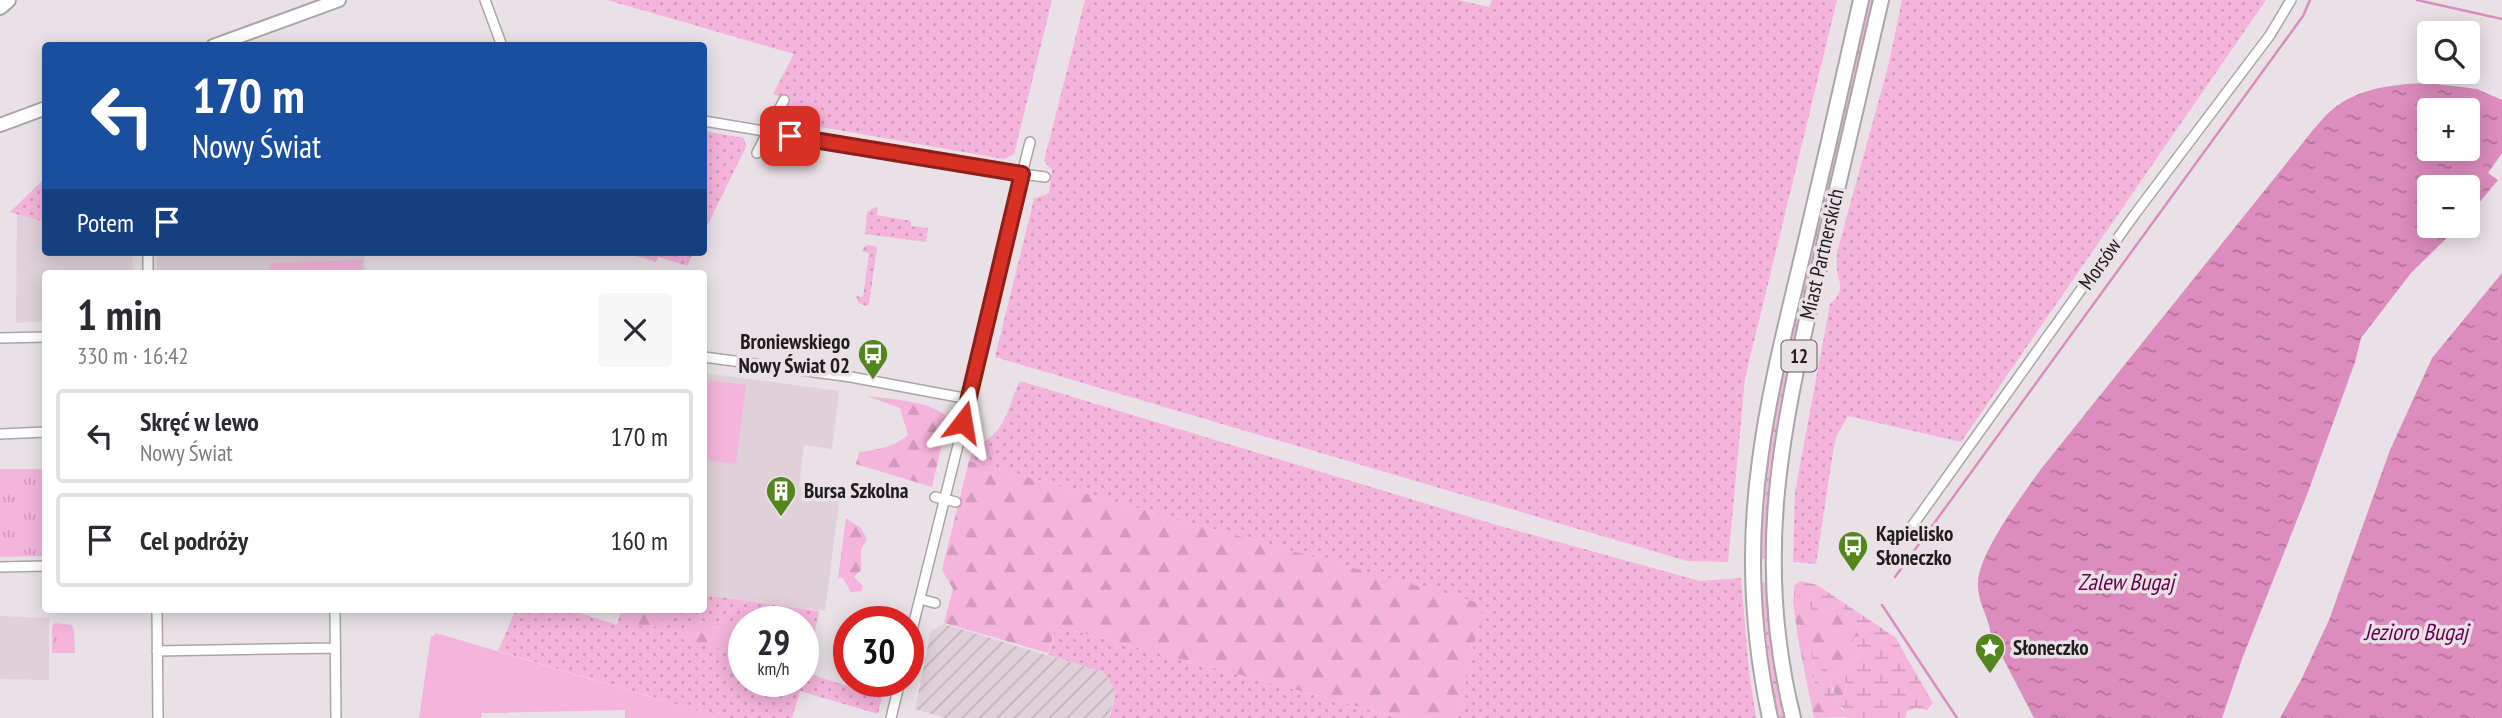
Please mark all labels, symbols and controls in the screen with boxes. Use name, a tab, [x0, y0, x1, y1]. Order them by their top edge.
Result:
map controls	[2417, 21, 2480, 238]
button: search	[2417, 21, 2480, 84]
text: 170 m	[192, 63, 305, 127]
icon: left	[77, 70, 168, 161]
button: +	[2417, 98, 2480, 161]
pin	[760, 106, 820, 166]
icon: arrive	[771, 117, 809, 155]
text: Nowy Świat	[192, 125, 321, 167]
button: −	[2417, 175, 2480, 238]
street label: Miast Partnerskich	[1793, 186, 1850, 322]
icon: arrive	[148, 203, 186, 241]
text: Potem	[77, 206, 134, 239]
street label: Morsów	[2072, 232, 2127, 295]
text: 1 min	[77, 287, 162, 342]
button: close	[598, 293, 672, 367]
place label: Broniewskiego Nowy Świat 02	[739, 328, 850, 379]
bus stop icon: Broniewskiego Nowy Świat 02	[856, 337, 890, 381]
road number: 12	[1782, 340, 1816, 372]
text: 330 m · 16:42	[77, 341, 189, 370]
position arrow	[926, 385, 1000, 459]
text: Skręć w lewo	[140, 405, 259, 438]
icon: left	[81, 417, 119, 455]
text: 170 m	[610, 420, 668, 453]
text: Nowy Świat	[140, 438, 233, 467]
building icon: Bursa Szkolna	[764, 474, 798, 518]
place label: Bursa Szkolna	[804, 477, 909, 504]
place label: Kąpielisko Słoneczko	[1876, 520, 1953, 571]
icon: arrive	[81, 521, 119, 559]
text: Cel podróży	[140, 524, 248, 557]
text: 160 m	[610, 524, 668, 557]
bus stop icon: Kąpielisko Słoneczko	[1836, 529, 1870, 573]
water label: Zalew Bugaj	[2078, 567, 2177, 596]
speed limit sign: 30	[833, 606, 924, 697]
water label: Jezioro Bugaj	[2363, 617, 2471, 646]
text: 29	[757, 619, 790, 665]
place icon: Słoneczko	[1973, 631, 2007, 675]
place label: Słoneczko	[2013, 634, 2089, 661]
text: km/h	[758, 657, 789, 680]

